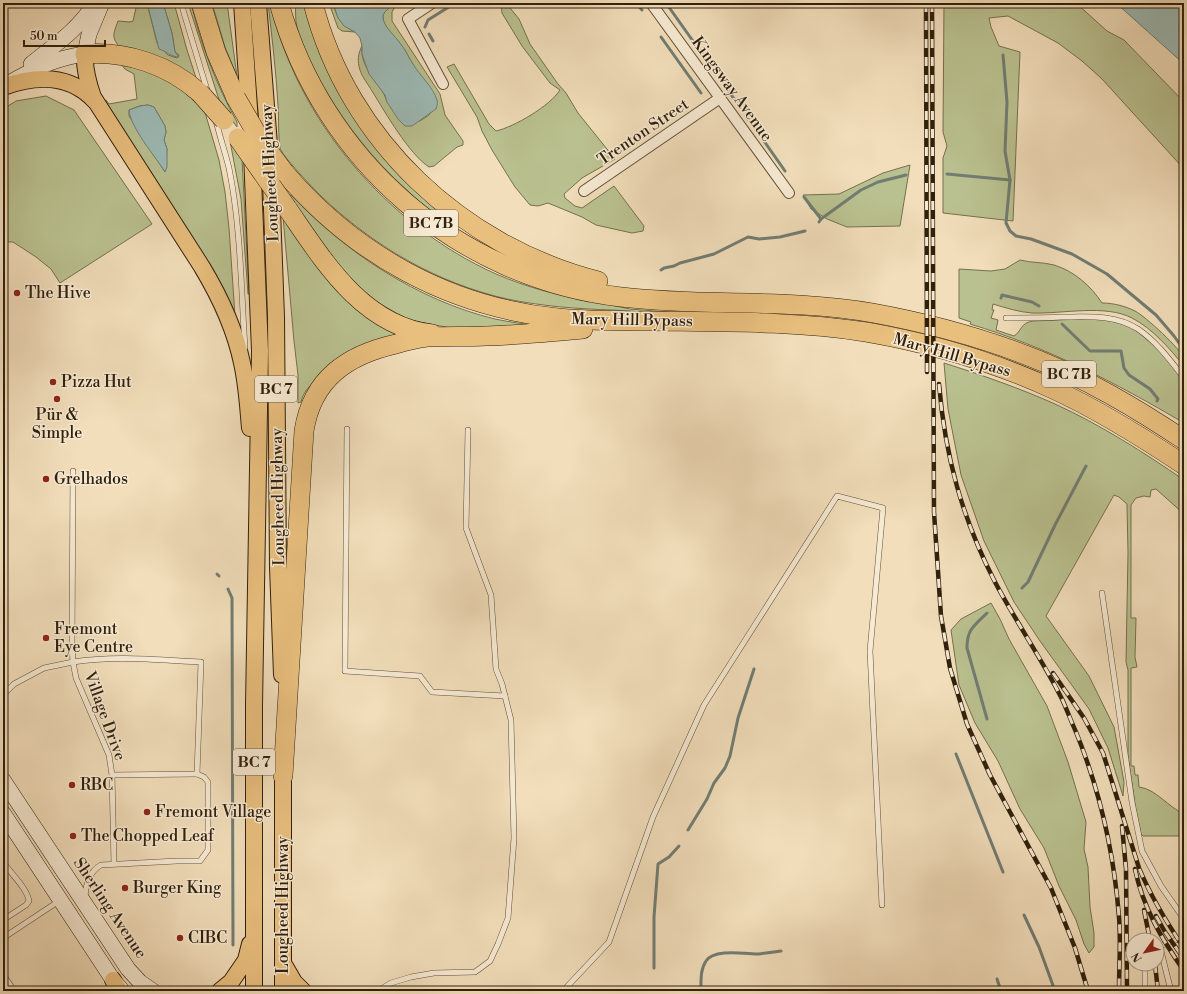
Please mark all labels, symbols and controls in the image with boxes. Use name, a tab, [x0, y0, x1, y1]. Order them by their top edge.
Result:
scale bar	[24, 22, 105, 48]
text: 50 m	[30, 29, 58, 44]
street label: Kingsway Avenue	[687, 33, 777, 145]
street label: Trenton Street	[594, 94, 693, 170]
street label: Lougheed Highway	[256, 103, 284, 242]
road number: BC 7B	[404, 210, 458, 236]
place label: The Hive	[25, 283, 91, 303]
marker: The Hive	[12, 288, 22, 298]
street label: Mary Hill Bypass	[571, 309, 693, 331]
street label: Mary Hill Bypass	[891, 329, 1013, 381]
road number: BC 7B	[1042, 361, 1096, 387]
place label: Pizza Hut	[61, 372, 132, 392]
road number: BC 7	[255, 376, 297, 402]
marker: Pizza Hut	[48, 377, 58, 387]
marker: Pür & Simple	[52, 394, 62, 404]
place label: Pür & Simple	[32, 405, 82, 443]
street label: Lougheed Highway	[267, 428, 289, 566]
place label: Grelhados	[54, 469, 128, 489]
marker: Grelhados	[41, 474, 51, 484]
place label: Fremont Eye Centre	[54, 619, 133, 657]
marker: Fremont Eye Centre	[41, 633, 51, 643]
street label: Village Drive	[79, 668, 130, 763]
road number: BC 7	[233, 749, 275, 775]
place label: RBC	[80, 775, 113, 795]
marker: RBC	[67, 780, 77, 790]
place label: Fremont Village	[155, 802, 271, 822]
marker: Fremont Village	[142, 807, 152, 817]
place label: The Chopped Leaf	[81, 826, 215, 846]
marker: The Chopped Leaf	[68, 831, 78, 841]
street label: Lougheed Highway	[273, 836, 293, 974]
street label: Sherling Avenue	[69, 854, 151, 962]
place label: Burger King	[132, 878, 222, 898]
marker: Burger King	[120, 883, 130, 893]
place label: CIBC	[188, 928, 227, 948]
north arrow	[1125, 932, 1165, 972]
marker: CIBC	[175, 933, 185, 943]
text: N	[1129, 949, 1146, 964]

